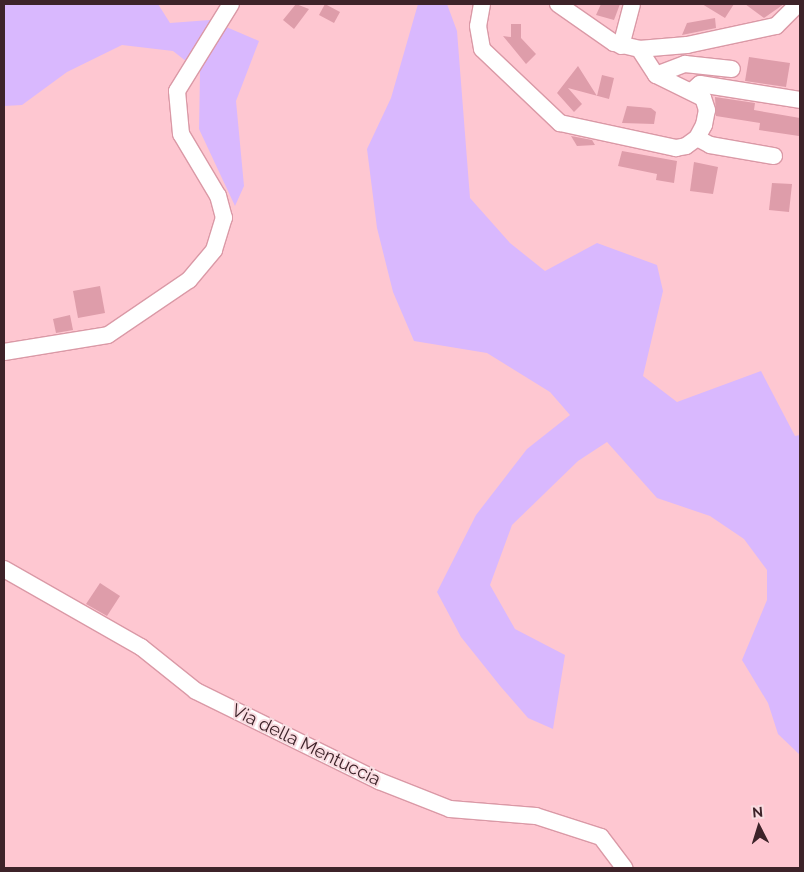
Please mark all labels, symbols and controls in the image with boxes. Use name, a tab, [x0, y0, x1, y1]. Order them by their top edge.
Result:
street label: Via della Mentuccia	[228, 700, 384, 790]
north arrow	[734, 802, 784, 852]
text: N	[752, 804, 764, 820]

